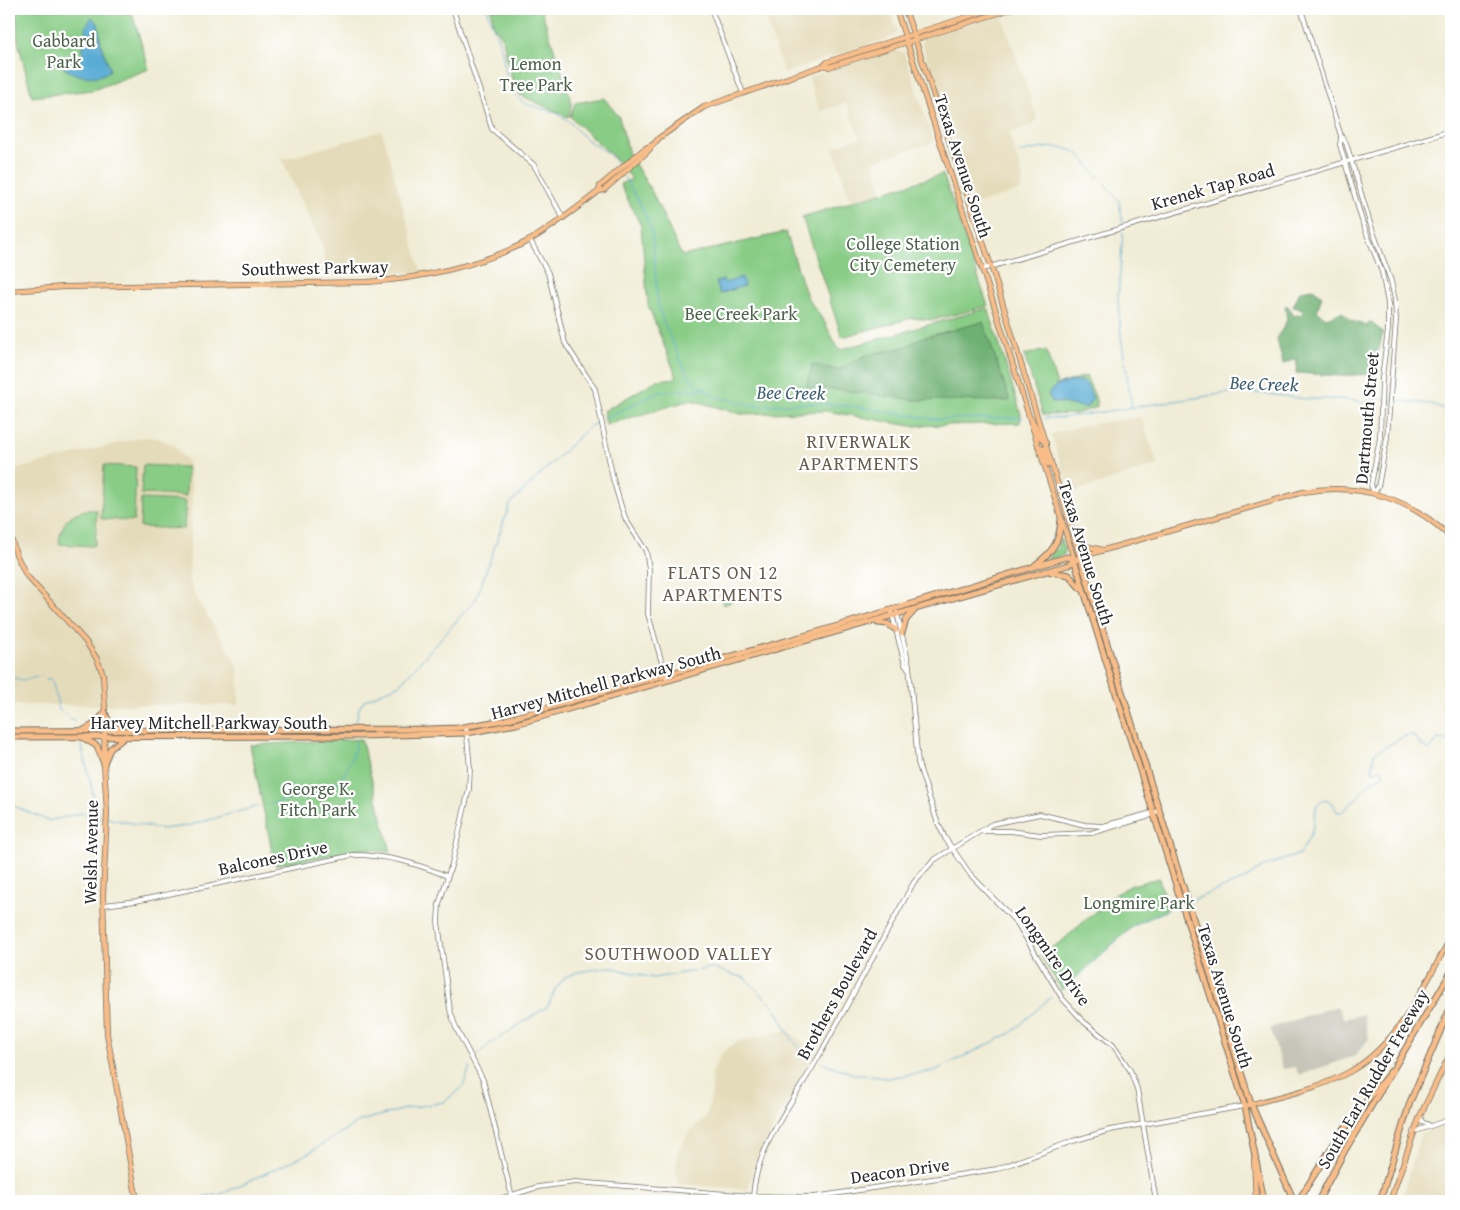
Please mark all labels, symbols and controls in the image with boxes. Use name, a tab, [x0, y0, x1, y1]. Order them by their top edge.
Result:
park label: Gabbard Park	[32, 27, 96, 75]
park label: Lemon Tree Park	[500, 50, 573, 98]
street label: Texas Avenue South	[927, 90, 999, 241]
street label: Krenek Tap Road	[1148, 156, 1278, 217]
park label: College Station City Cemetery	[846, 230, 960, 278]
street label: Southwest Parkway	[241, 253, 389, 282]
park label: Bee Creek Park	[685, 300, 798, 327]
street label: Dartmouth Street	[1347, 350, 1386, 485]
water label: Bee Creek	[1228, 368, 1299, 398]
water label: Bee Creek	[755, 377, 826, 407]
district label: RIVERWALK APARTMENTS	[799, 427, 919, 477]
street label: Texas Avenue South	[1052, 477, 1121, 628]
district label: FLATS ON 12 APARTMENTS	[663, 558, 783, 608]
street label: Harvey Mitchell Parkway South	[488, 639, 724, 726]
street label: Harvey Mitchell Parkway South	[90, 709, 328, 736]
park label: George K. Fitch Park	[280, 775, 357, 823]
street label: Welsh Avenue	[76, 799, 105, 905]
street label: Balcones Drive	[216, 833, 330, 882]
park label: Longmire Park	[1083, 889, 1195, 916]
street label: Longmire Drive	[1009, 900, 1098, 1011]
street label: Texas Avenue South	[1191, 920, 1260, 1071]
street label: Brothers Boulevard	[789, 923, 884, 1064]
district label: SOUTHWOOD VALLEY	[585, 939, 773, 967]
street label: South Earl Rudder Freeway	[1310, 984, 1435, 1174]
street label: Deacon Drive	[849, 1150, 951, 1191]

